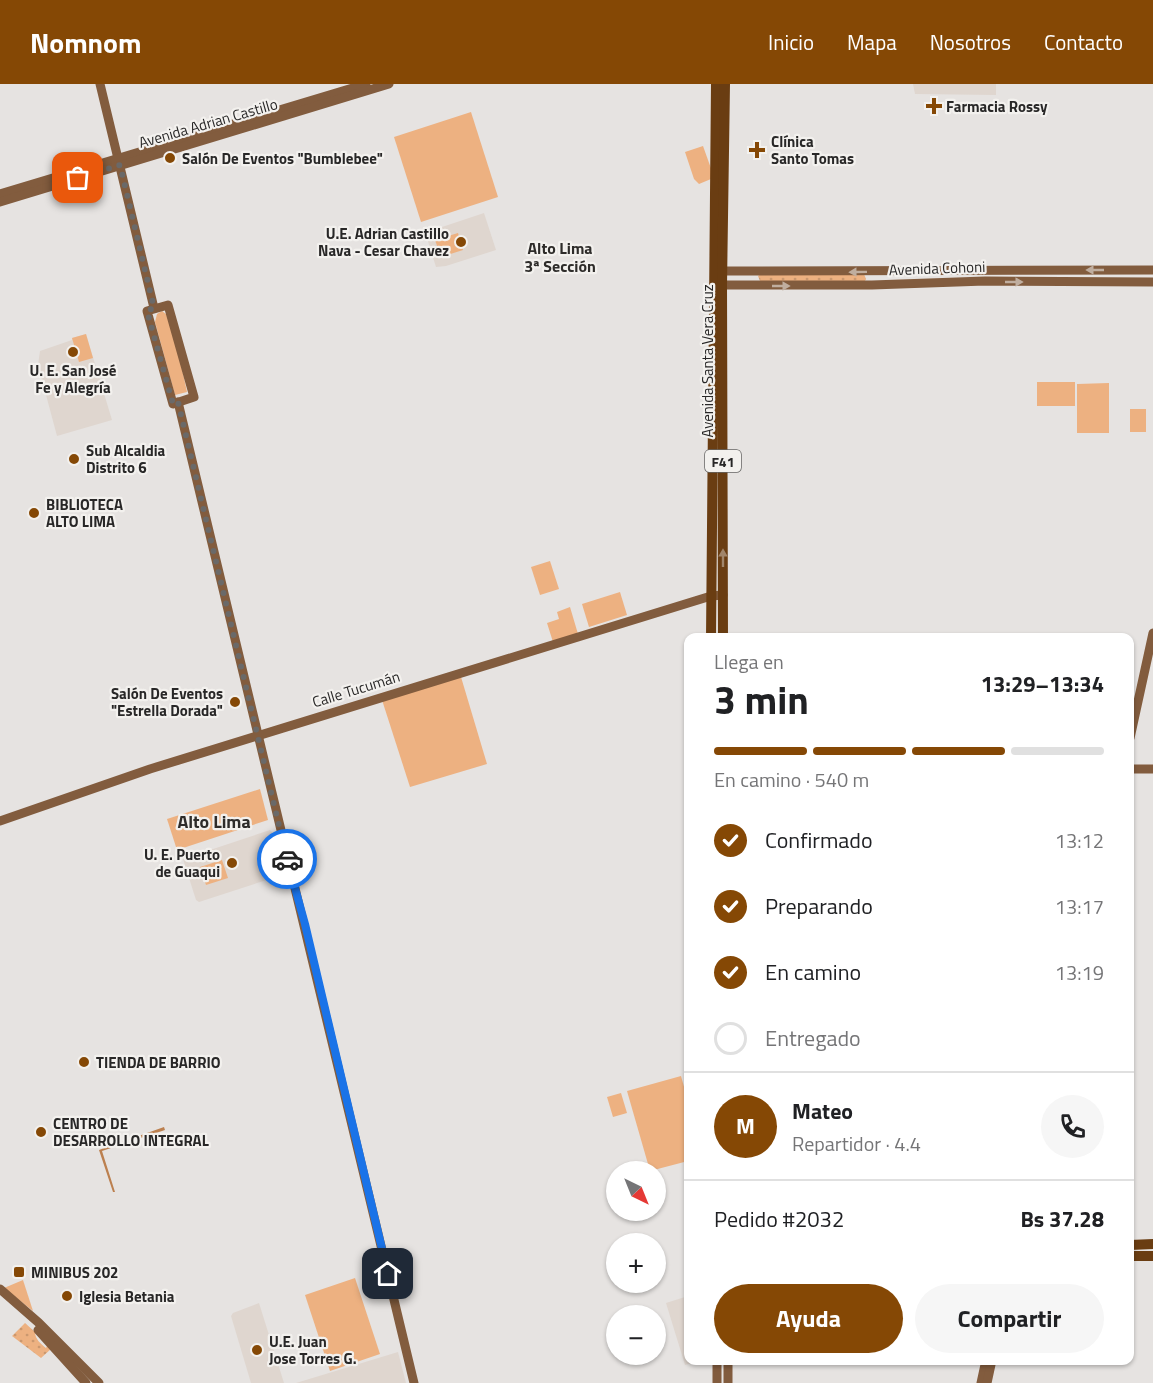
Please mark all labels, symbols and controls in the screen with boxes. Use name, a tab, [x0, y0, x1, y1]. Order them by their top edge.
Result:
text: Nomnom	[30, 21, 142, 64]
text: Inicio	[768, 26, 814, 58]
text: Mapa	[847, 26, 897, 58]
text: Nosotros	[930, 26, 1011, 58]
text: Contacto	[1044, 26, 1123, 58]
street label: Avenida Adrian Castillo	[136, 92, 280, 154]
place label: Farmacia Rossy	[946, 95, 1048, 118]
marker: Farmacia Rossy	[927, 99, 941, 113]
place label: Clínica Santo Tomas	[771, 130, 854, 170]
marker: Clínica Santo Tomas	[748, 141, 766, 159]
place label: Salón De Eventos "Bumblebee"	[182, 147, 383, 170]
marker: Salón De Eventos "Bumblebee"	[163, 151, 177, 165]
pin	[52, 152, 103, 203]
icon: bag	[61, 161, 94, 194]
place label: U.E. Adrian Castillo Nava - Cesar Chavez	[318, 222, 449, 262]
marker: U.E. Adrian Castillo Nava - Cesar Chavez	[454, 235, 468, 249]
district label: Alto Lima 3ª Sección	[524, 236, 596, 278]
street label: Avenida Cohoni	[888, 255, 986, 281]
one-way arrow	[1085, 265, 1104, 275]
one-way arrow	[848, 267, 867, 276]
one-way arrow	[1005, 277, 1024, 286]
one-way arrow	[771, 281, 790, 291]
street label: Avenida Santa Vera Cruz	[696, 284, 719, 438]
marker: U. E. San José Fe y Alegría	[66, 345, 80, 359]
place label: U. E. San José Fe y Alegría	[30, 359, 117, 399]
place label: Sub Alcaldia Distrito 6	[86, 439, 166, 479]
road number: F41	[705, 450, 741, 472]
marker: Sub Alcaldia Distrito 6	[67, 452, 81, 466]
place label: BIBLIOTECA ALTO LIMA	[46, 493, 123, 533]
marker: BIBLIOTECA ALTO LIMA	[27, 506, 41, 520]
one-way arrow	[718, 549, 728, 568]
text: Llega en	[714, 646, 784, 677]
street label: Calle Tucumán	[309, 665, 403, 713]
text: 13:29–13:34	[981, 667, 1104, 701]
text: 3 min	[714, 670, 809, 729]
place label: Salón De Eventos "Estrella Dorada"	[111, 682, 223, 722]
marker: Salón De Eventos "Estrella Dorada"	[228, 695, 242, 709]
text: En camino · 540 m	[714, 764, 869, 795]
district label: Alto Lima	[177, 808, 251, 835]
text: Confirmado	[765, 823, 873, 857]
icon: check	[714, 824, 747, 857]
text: 13:12	[1055, 825, 1104, 856]
courier	[257, 829, 317, 889]
place label: U. E. Puerto de Guaqui	[144, 843, 220, 883]
icon: car	[271, 843, 304, 876]
marker: U. E. Puerto de Guaqui	[225, 856, 239, 870]
text: Preparando	[765, 889, 873, 923]
icon: check	[714, 890, 747, 923]
text: 13:17	[1055, 891, 1104, 922]
text: En camino	[765, 955, 861, 989]
icon: check	[714, 956, 747, 989]
text: 13:19	[1055, 957, 1104, 988]
text: Entregado	[765, 1021, 861, 1055]
place label: TIENDA DE BARRIO	[96, 1051, 221, 1074]
marker: TIENDA DE BARRIO	[77, 1055, 91, 1069]
text: Mateo	[792, 1094, 853, 1128]
button: phone	[1041, 1095, 1104, 1158]
text: M	[736, 1109, 755, 1143]
place label: CENTRO DE DESARROLLO INTEGRAL	[53, 1112, 209, 1152]
marker: CENTRO DE DESARROLLO INTEGRAL	[34, 1125, 48, 1139]
text: Repartidor · 4.4	[792, 1128, 921, 1159]
north arrow	[606, 1161, 666, 1221]
map controls	[606, 1161, 666, 1365]
text: Pedido #2032	[714, 1202, 844, 1236]
text: Bs 37.28	[1020, 1202, 1104, 1236]
button: +	[606, 1233, 666, 1293]
pin	[362, 1248, 413, 1299]
icon: home	[371, 1257, 404, 1290]
place label: MINIBUS 202	[31, 1261, 118, 1284]
marker: MINIBUS 202	[12, 1265, 26, 1279]
button: Ayuda	[714, 1284, 903, 1353]
button: Compartir	[915, 1284, 1104, 1353]
place label: Iglesia Betania	[79, 1285, 175, 1308]
marker: Iglesia Betania	[60, 1289, 74, 1303]
button: −	[606, 1305, 666, 1365]
place label: U.E. Juan Jose Torres G.	[269, 1330, 357, 1370]
marker: U.E. Juan Jose Torres G.	[250, 1343, 264, 1357]

